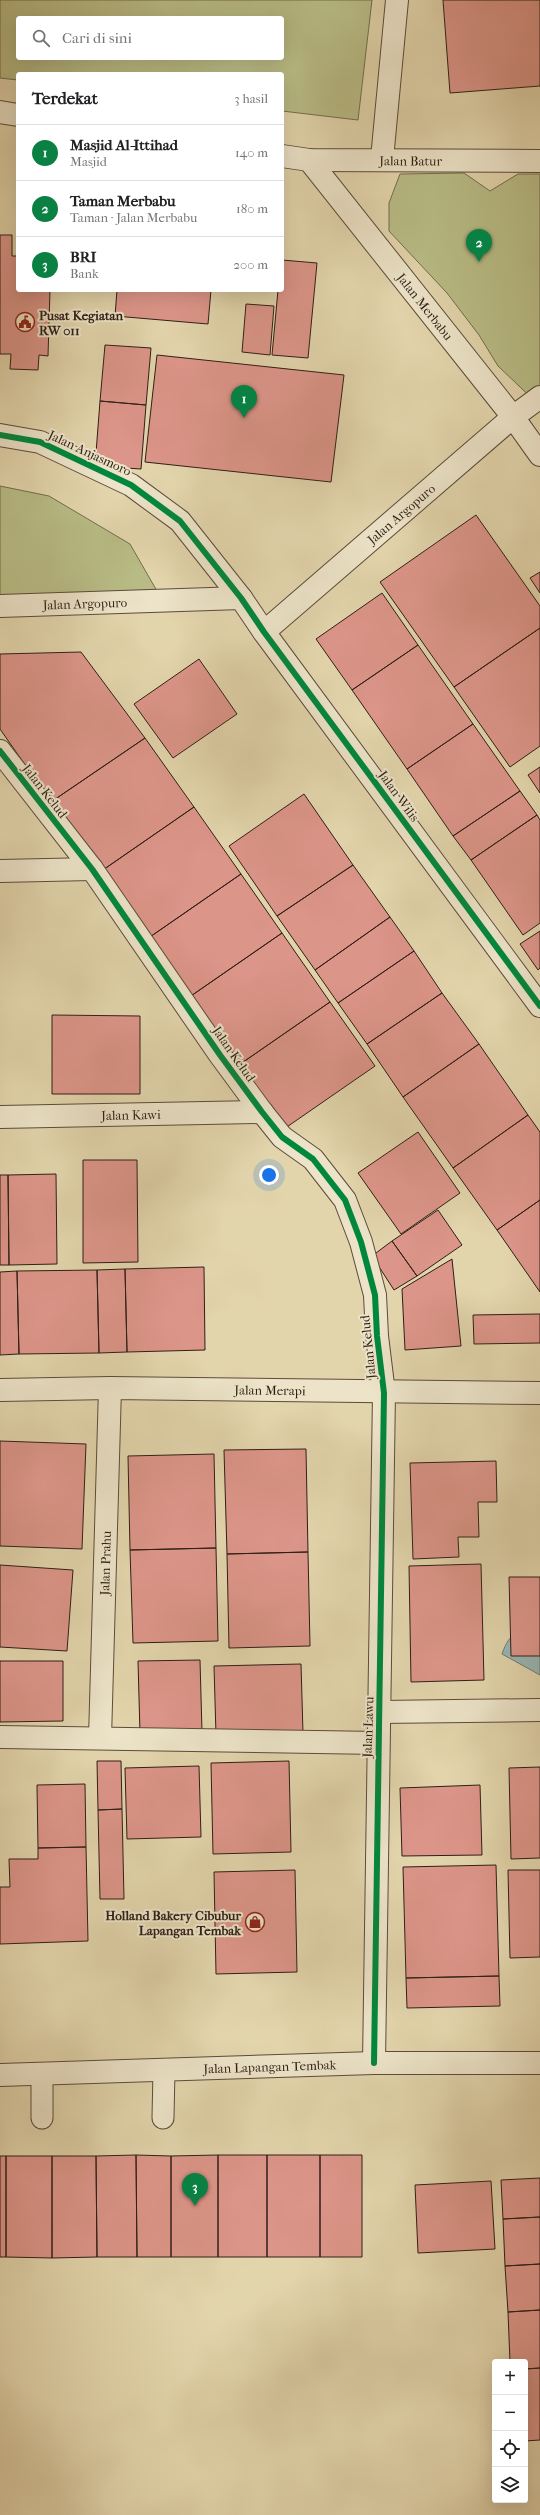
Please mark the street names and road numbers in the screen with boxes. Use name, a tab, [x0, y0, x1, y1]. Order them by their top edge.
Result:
street label: Jalan Batur	[378, 153, 443, 168]
street label: Jalan Merbabu	[394, 269, 457, 343]
street label: Jalan Anjasmoro	[45, 427, 134, 479]
street label: Jalan Argopuro	[363, 480, 438, 548]
street label: Jalan Argopuro	[41, 594, 128, 612]
street label: Jalan Kelud	[19, 760, 71, 822]
street label: Jalan Wilis	[375, 767, 423, 825]
street label: Jalan Kelud	[209, 1023, 259, 1085]
street label: Jalan Kawi	[100, 1106, 161, 1123]
street label: Jalan Kelud	[357, 1313, 379, 1381]
street label: Jalan Merapi	[233, 1382, 306, 1398]
street label: Jalan Prahu	[97, 1530, 113, 1597]
street label: Jalan Lawu	[359, 1695, 377, 1759]
street label: Jalan Lapangan Tembak	[202, 2057, 337, 2076]

